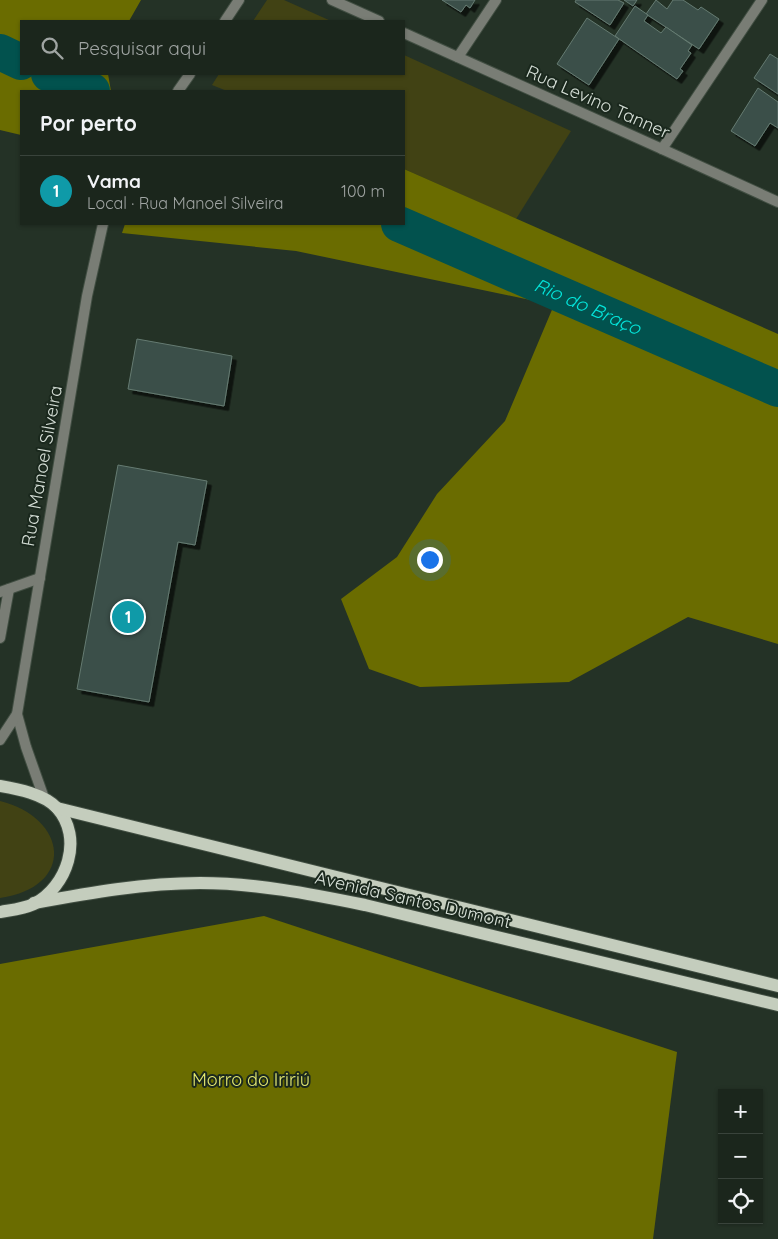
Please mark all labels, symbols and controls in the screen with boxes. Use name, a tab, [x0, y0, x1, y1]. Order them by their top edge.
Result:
search box	[20, 20, 405, 75]
icon: search	[38, 34, 66, 62]
text: Pesquisar aqui	[78, 36, 206, 60]
street label: Rua Levino Tanner	[523, 60, 674, 144]
text: Por perto	[40, 110, 137, 136]
text: Vama	[87, 169, 141, 193]
text: 1	[53, 181, 59, 201]
text: 100 m	[341, 181, 385, 201]
text: Local · Rua Manoel Silveira	[87, 193, 284, 213]
water label: Rio do Braço	[531, 272, 646, 341]
street label: Rua Manoel Silveira	[16, 384, 67, 548]
your location	[417, 547, 443, 573]
pin: 1	[112, 598, 144, 636]
street label: Avenida Santos Dumont	[313, 866, 513, 933]
park label: Morro do Iririú	[192, 1068, 310, 1091]
map controls	[718, 1089, 763, 1224]
button: +	[718, 1089, 763, 1134]
button: −	[718, 1134, 763, 1179]
button: locate	[718, 1179, 763, 1224]

